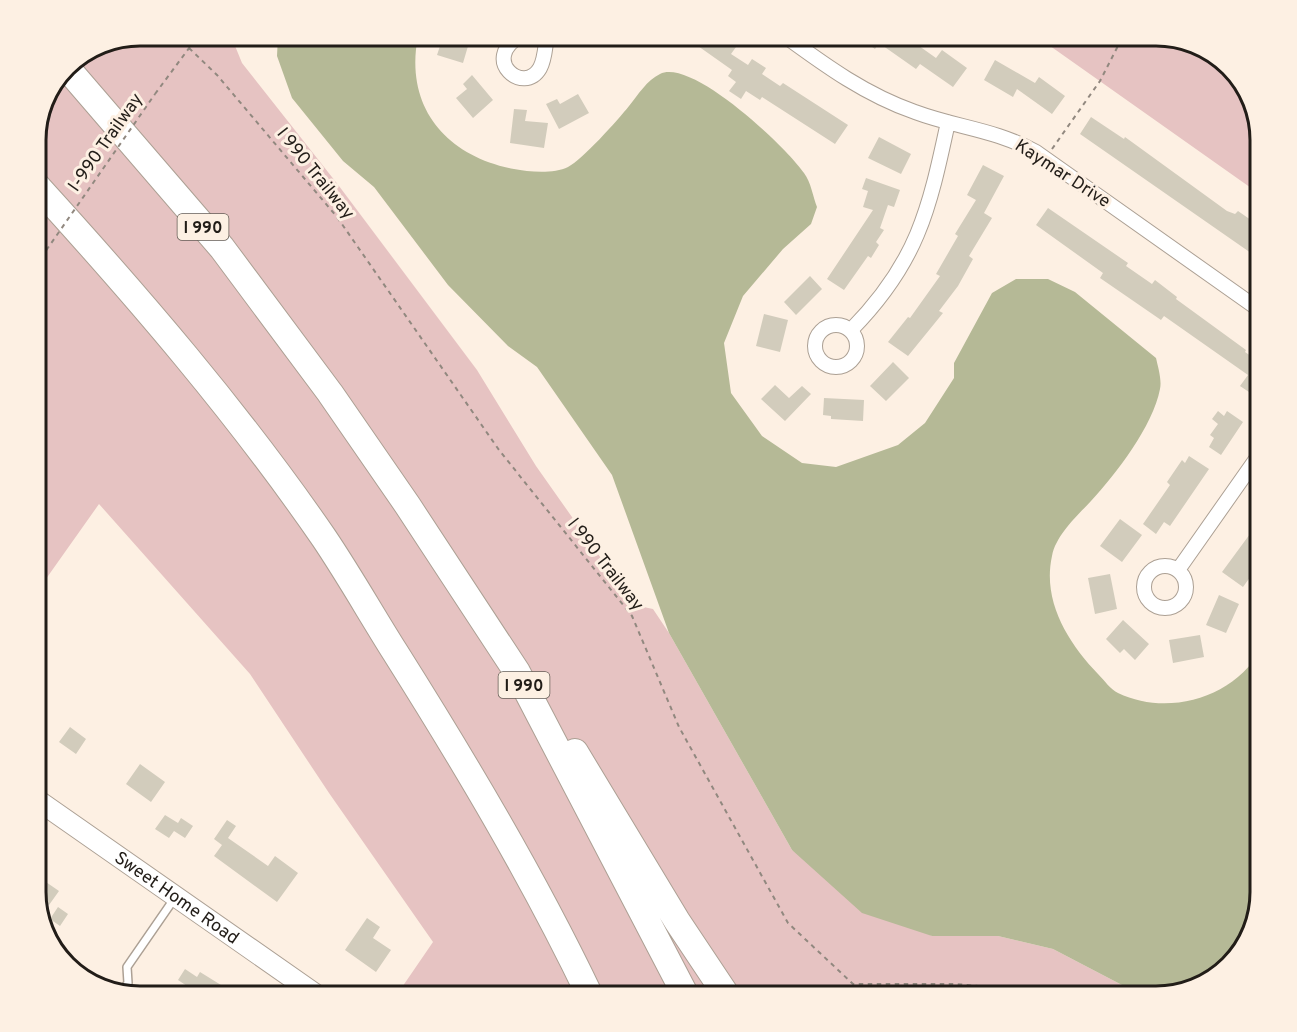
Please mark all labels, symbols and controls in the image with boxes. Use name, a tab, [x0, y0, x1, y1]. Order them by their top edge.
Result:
street label: I-990 Trailway	[64, 89, 149, 197]
street label: I 990 Trailway	[271, 123, 359, 225]
street label: Kaymar Drive	[1010, 135, 1114, 214]
road number: I 990	[178, 214, 228, 240]
street label: I 990 Trailway	[561, 514, 648, 616]
road number: I 990	[498, 672, 550, 698]
street label: Sweet Home Road	[109, 847, 243, 950]

